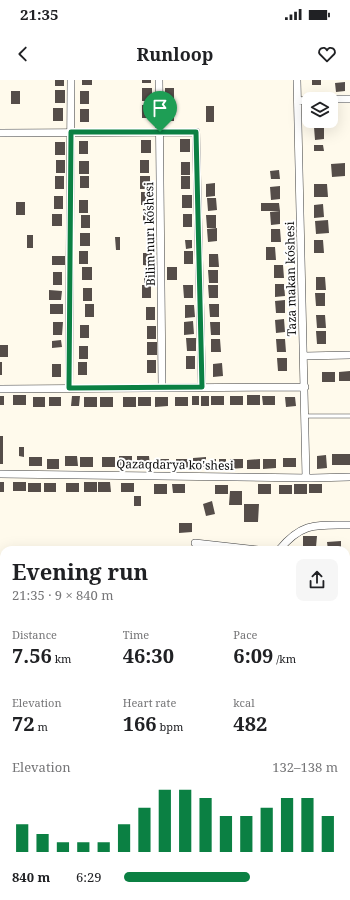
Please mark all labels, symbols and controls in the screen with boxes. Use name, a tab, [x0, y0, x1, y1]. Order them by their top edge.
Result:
text: 21:35	[20, 4, 58, 24]
text: Runloop	[137, 42, 213, 66]
icon: back	[12, 43, 34, 65]
icon: heart	[316, 43, 338, 65]
pin	[143, 91, 177, 132]
map controls	[302, 92, 338, 128]
button: layers	[302, 92, 338, 128]
icon: arrive	[149, 97, 171, 119]
street label: Bilim nurı kóshesi	[140, 182, 159, 286]
street label: Taza makan kóshesi	[281, 221, 300, 337]
street label: Qazaqdarya ko'shesi	[116, 455, 234, 474]
text: Evening run	[12, 556, 148, 586]
button: share	[296, 559, 338, 601]
text: 21:35 · 9 × 840 m	[12, 586, 114, 604]
text: Distance	[12, 627, 57, 642]
text: Time	[123, 627, 149, 642]
text: Pace	[233, 627, 257, 642]
text: 7.56	[12, 642, 52, 669]
text: 46:30	[123, 642, 174, 669]
text: 6:09	[233, 642, 273, 669]
text: km	[52, 651, 71, 666]
text: /km	[273, 651, 296, 666]
text: Elevation	[12, 695, 62, 710]
text: Heart rate	[123, 695, 176, 710]
text: kcal	[233, 695, 255, 710]
text: 72	[12, 710, 35, 737]
text: 166	[123, 710, 157, 737]
text: 482	[233, 710, 267, 737]
text: m	[35, 719, 48, 734]
text: bpm	[157, 719, 183, 734]
text: Elevation	[12, 758, 71, 776]
text: 132–138 m	[272, 758, 338, 776]
text: 840 m	[12, 868, 50, 886]
text: 6:29	[76, 868, 102, 886]

